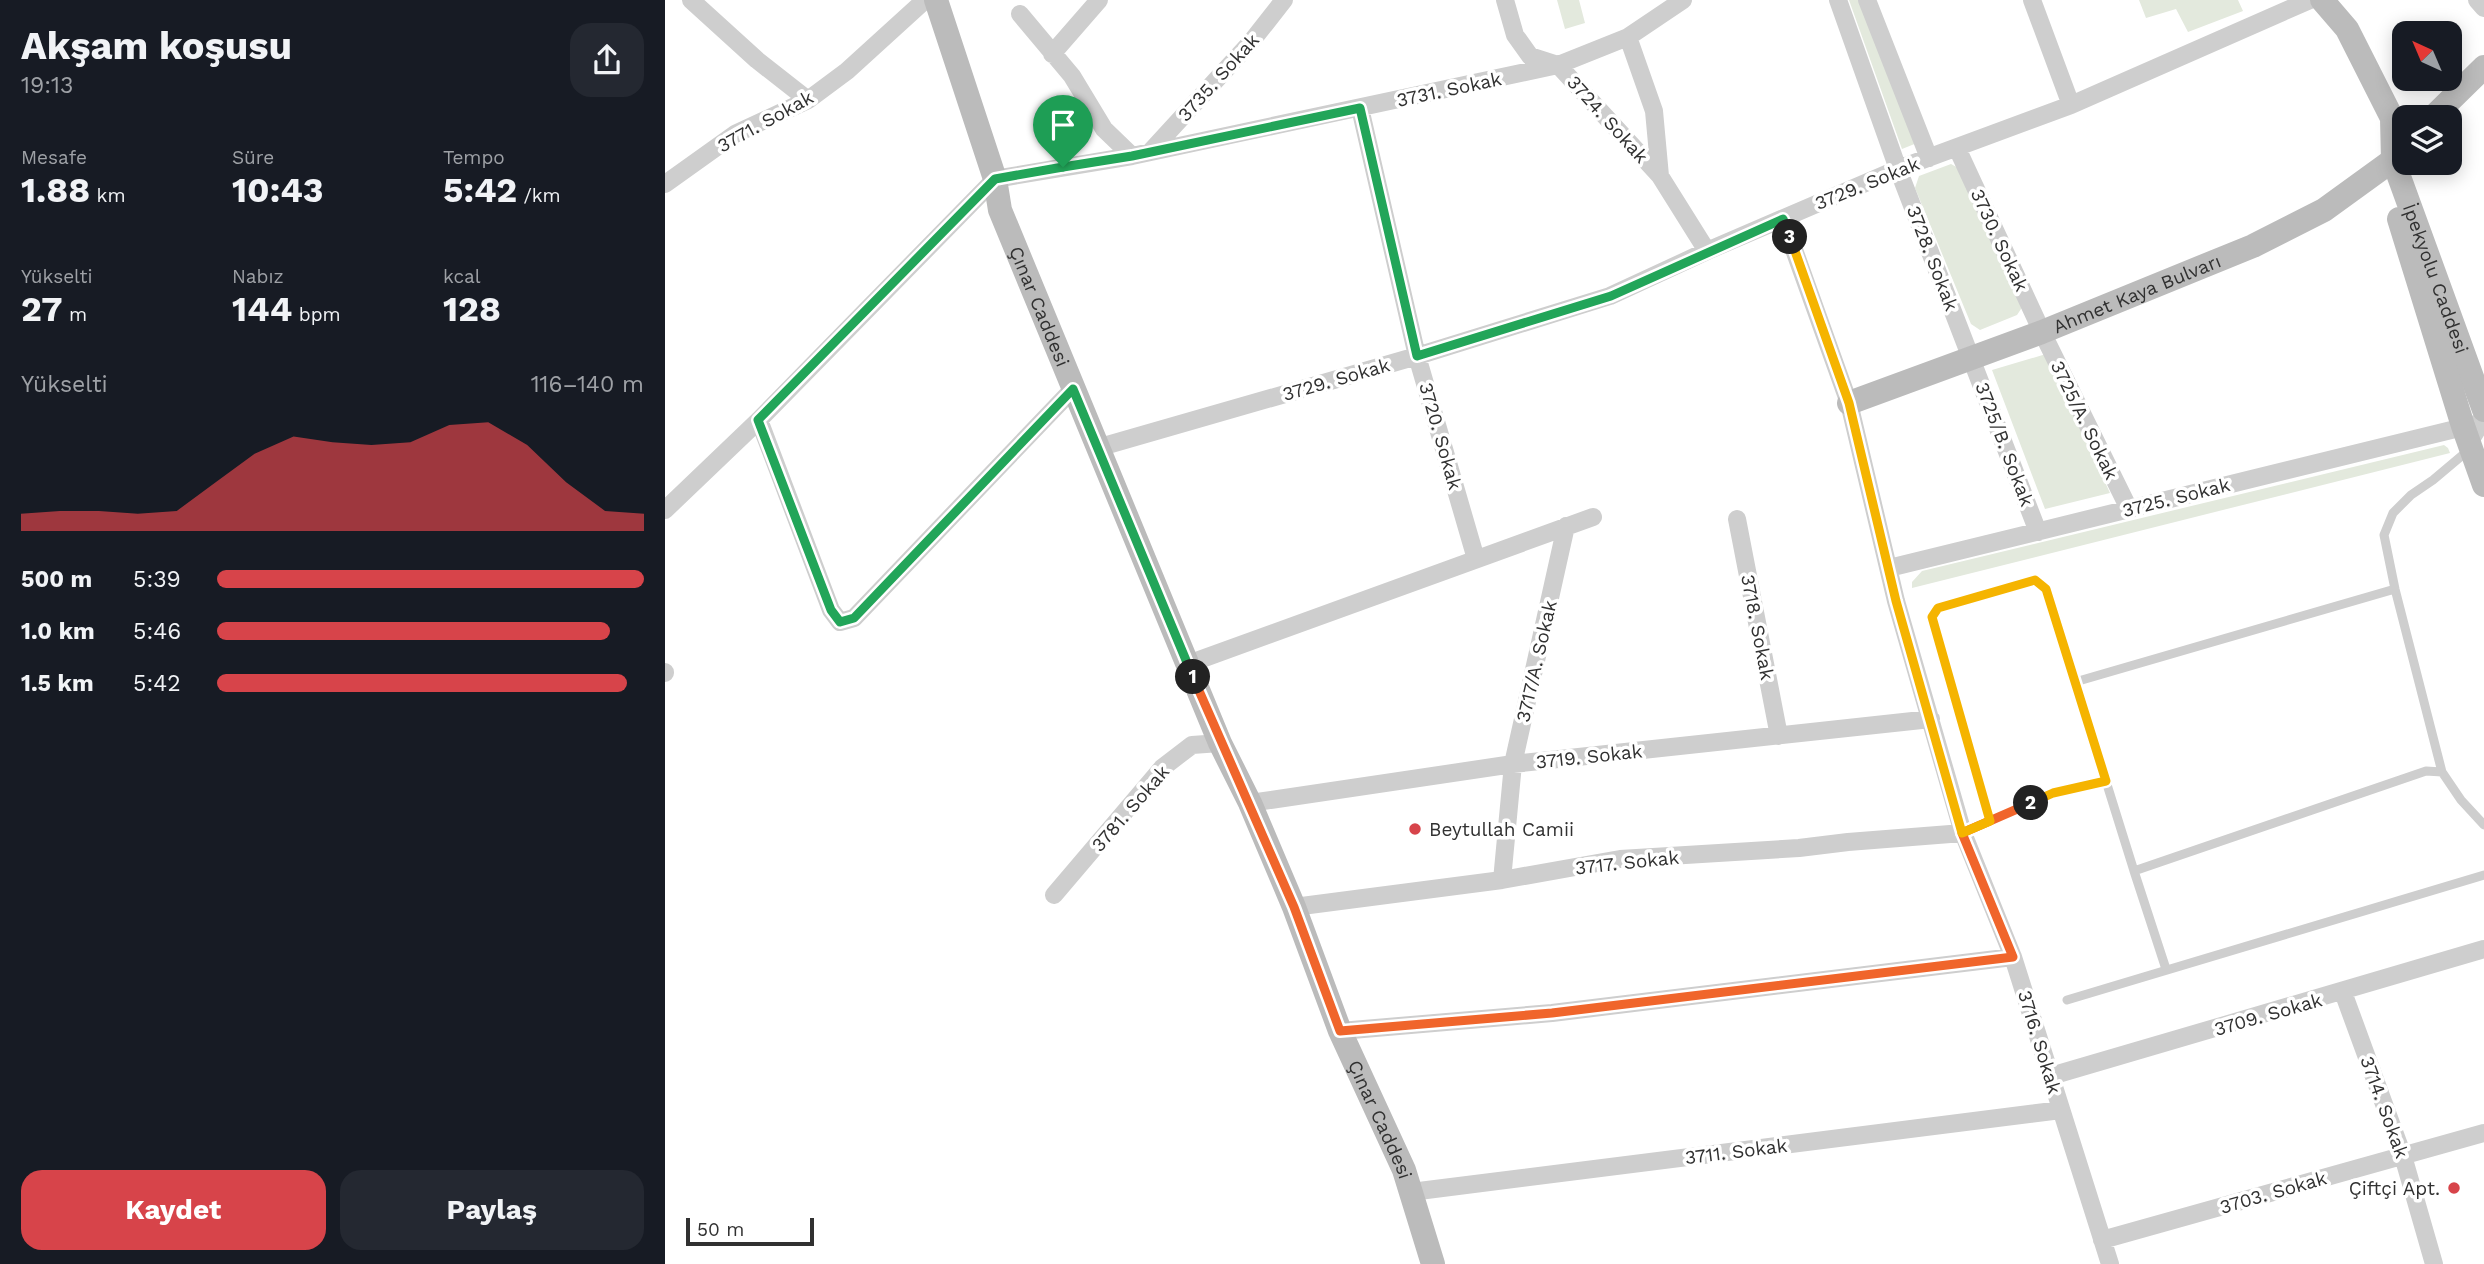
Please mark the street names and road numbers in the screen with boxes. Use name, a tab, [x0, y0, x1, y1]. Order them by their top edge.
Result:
street label: 3735. Sokak	[1173, 28, 1264, 126]
street label: 3731. Sokak	[1395, 67, 1504, 112]
street label: 3724. Sokak	[1562, 71, 1653, 168]
street label: 3771. Sokak	[713, 86, 817, 157]
street label: 3729. Sokak	[1812, 152, 1923, 215]
street label: 3730. Sokak	[1966, 185, 2033, 295]
street label: İpekyolu Caddesi	[2398, 200, 2473, 357]
street label: 3728. Sokak	[1902, 202, 1963, 314]
street label: Çınar Caddesi	[1004, 243, 1074, 370]
street label: Ahmet Kaya Bulvarı	[2050, 249, 2224, 338]
street label: 3729. Sokak	[1280, 353, 1393, 406]
street label: 3725/A. Sokak	[2046, 357, 2123, 484]
street label: 3725/B. Sokak	[1970, 379, 2039, 510]
street label: 3720. Sokak	[1414, 380, 1467, 493]
street label: 3725. Sokak	[2120, 473, 2233, 522]
street label: 3718. Sokak	[1736, 572, 1779, 682]
street label: 3717/A. Sokak	[1511, 598, 1562, 724]
street label: 3719. Sokak	[1535, 739, 1644, 774]
street label: 3781. Sokak	[1087, 760, 1174, 856]
street label: 3717. Sokak	[1574, 846, 1680, 879]
street label: 3716. Sokak	[2013, 988, 2066, 1097]
street label: 3709. Sokak	[2212, 988, 2325, 1041]
street label: 3714. Sokak	[2355, 1053, 2414, 1162]
street label: Çınar Caddesi	[1343, 1057, 1417, 1181]
street label: 3711. Sokak	[1684, 1134, 1789, 1169]
street label: 3703. Sokak	[2217, 1166, 2330, 1219]

